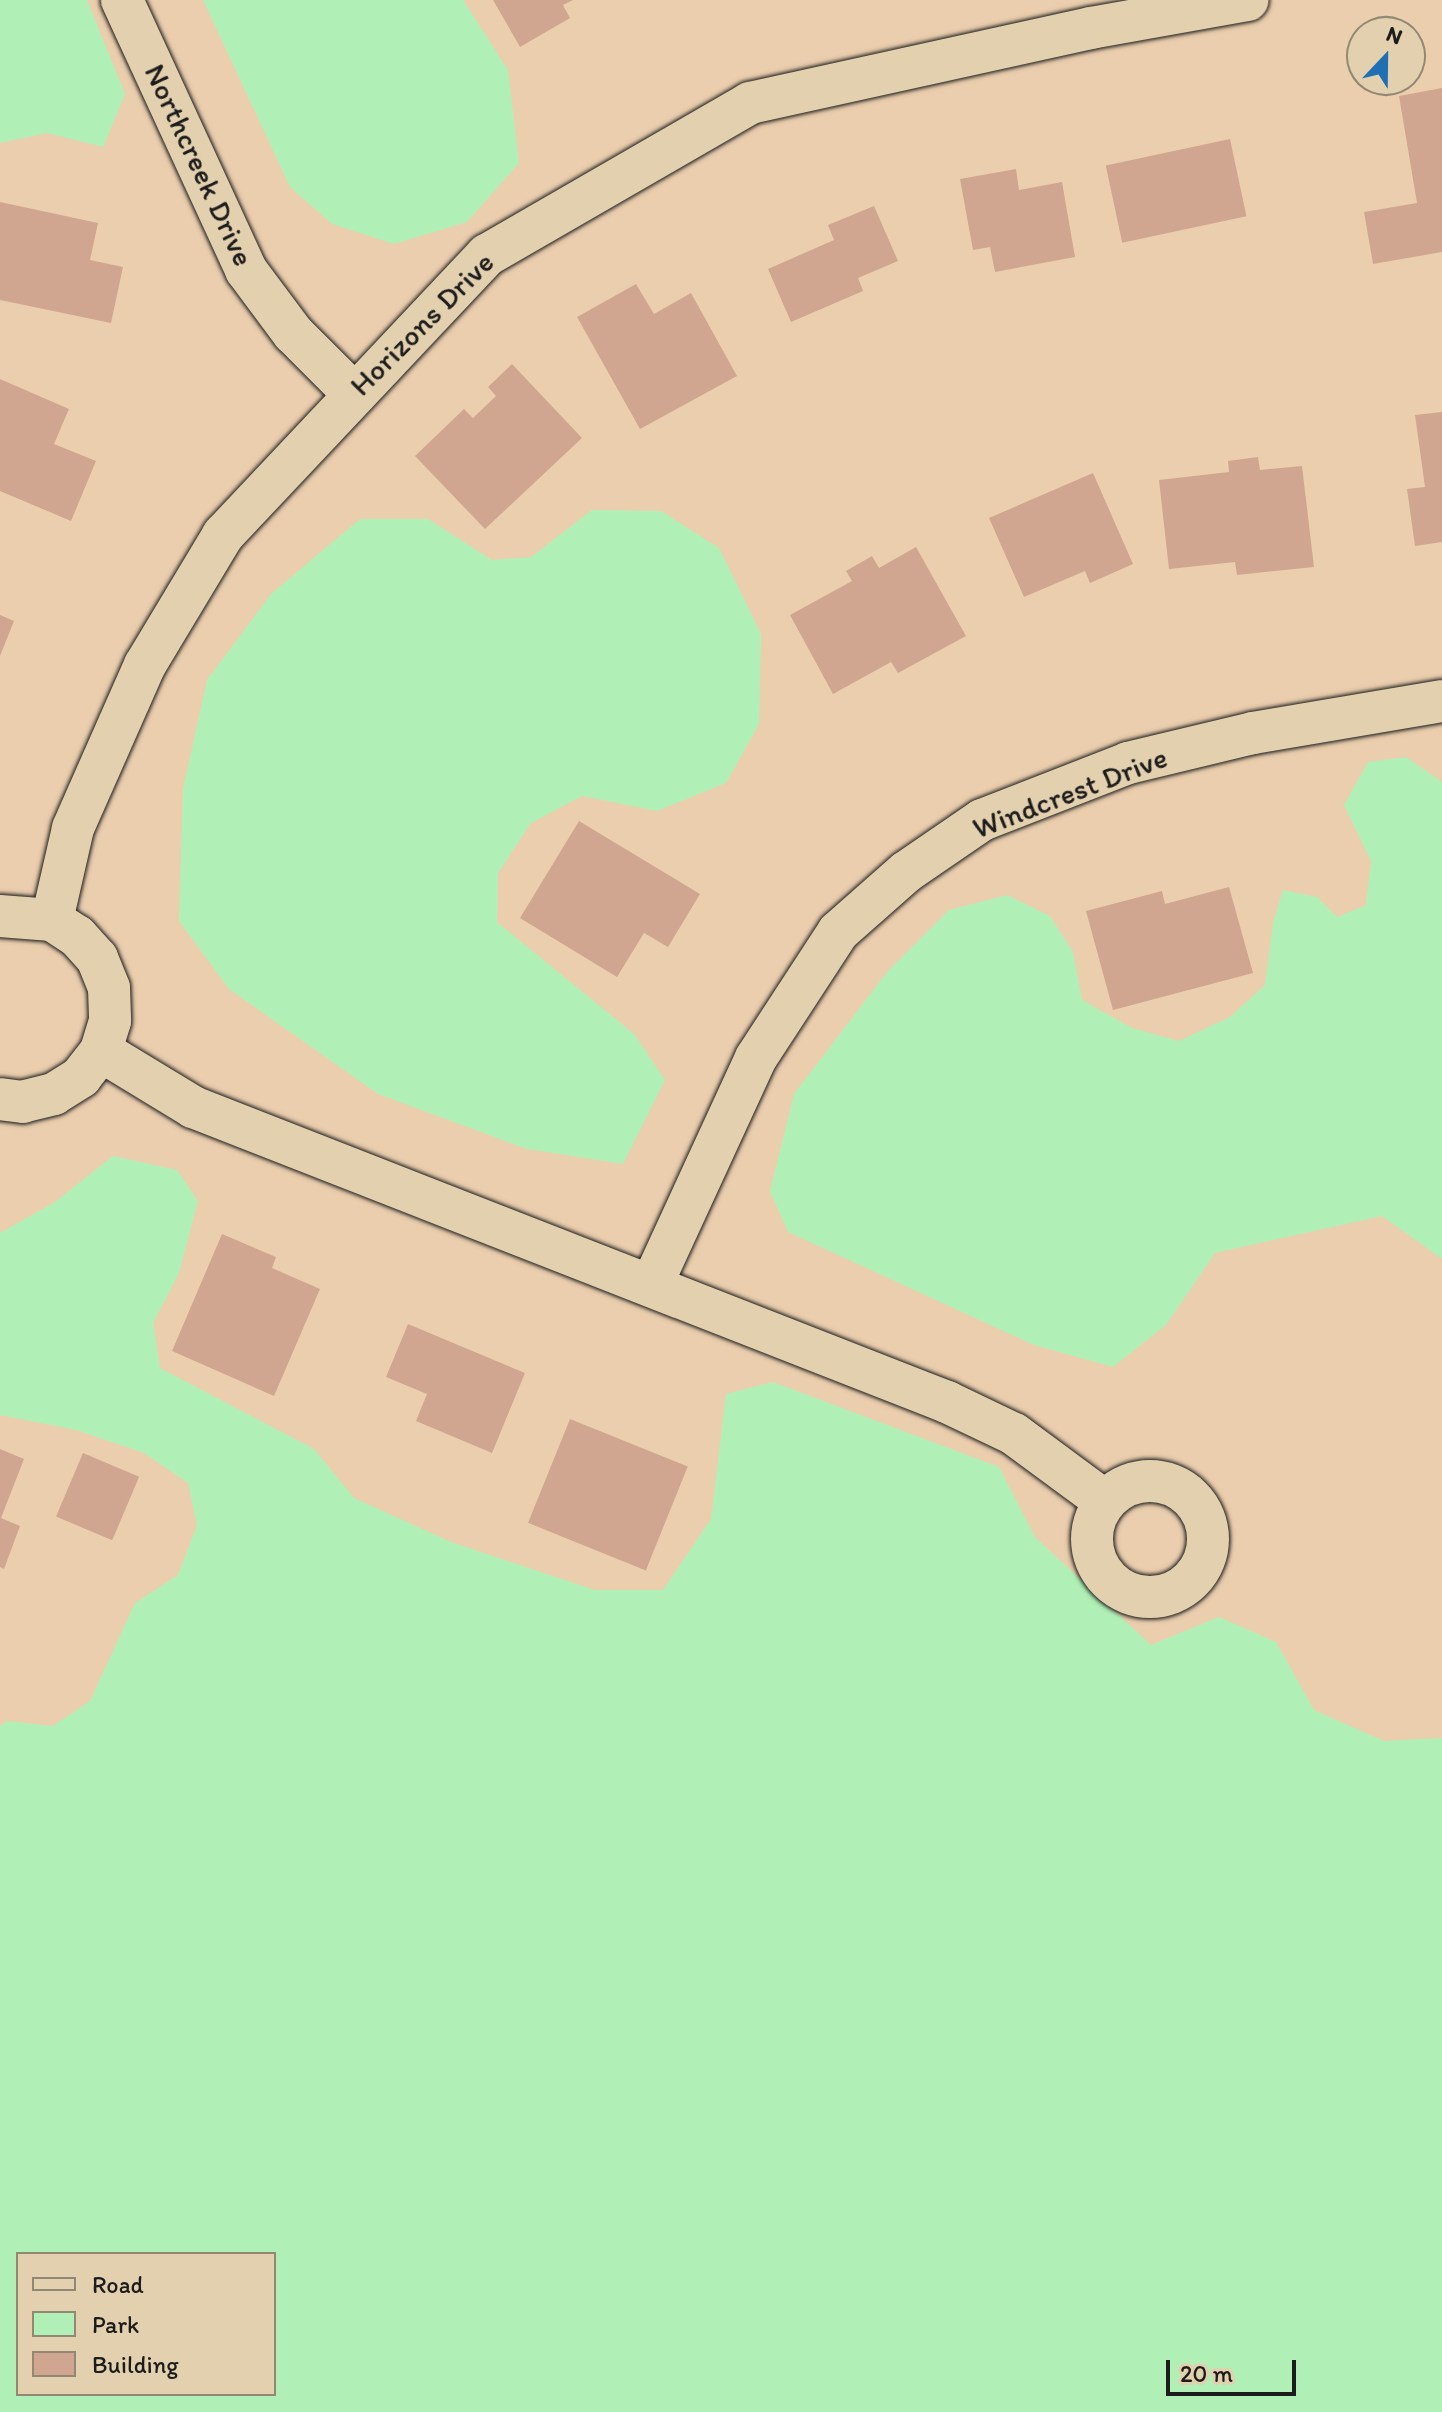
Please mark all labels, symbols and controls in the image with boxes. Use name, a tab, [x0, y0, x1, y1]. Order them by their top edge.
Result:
north arrow	[1346, 16, 1426, 96]
text: N	[1382, 20, 1406, 50]
street label: Northcreek Drive	[136, 58, 262, 272]
street label: Horizons Drive	[342, 244, 502, 404]
street label: Windcrest Drive	[968, 739, 1172, 847]
legend	[16, 2252, 276, 2396]
text: Road	[92, 2270, 144, 2299]
text: Park	[92, 2310, 139, 2339]
scale bar	[1170, 2344, 1300, 2394]
text: Building	[92, 2350, 179, 2379]
text: 20 m	[1180, 2359, 1233, 2388]

